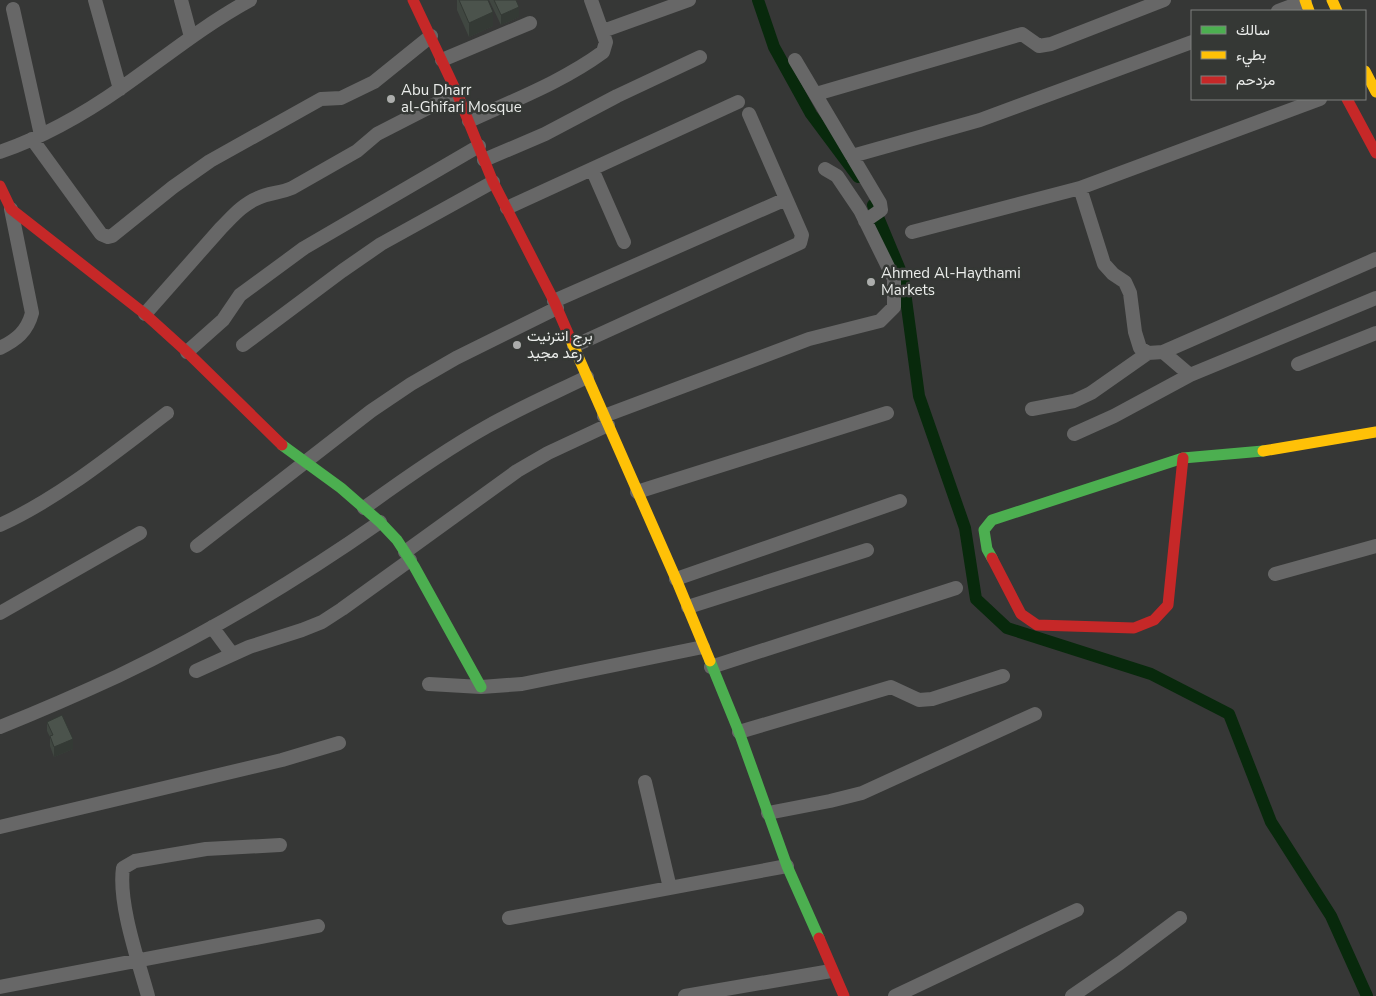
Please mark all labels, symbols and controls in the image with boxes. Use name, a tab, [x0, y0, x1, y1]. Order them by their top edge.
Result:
legend	[1191, 10, 1366, 100]
text: سالك	[1236, 20, 1270, 40]
text: بطيء	[1236, 45, 1266, 68]
text: مزدحم	[1236, 70, 1275, 90]
place label: Abu Dharr al-Ghifari Mosque	[401, 80, 522, 117]
marker: Abu Dharr al-Ghifari Mosque	[385, 93, 397, 105]
place label: Ahmed Al-Haythami Markets	[881, 263, 1021, 300]
marker: Ahmed Al-Haythami Markets	[865, 276, 877, 288]
place label: برج انترنيت رعد مجيد	[527, 326, 593, 363]
marker: برج انترنيت رعد مجيد	[511, 339, 523, 351]

